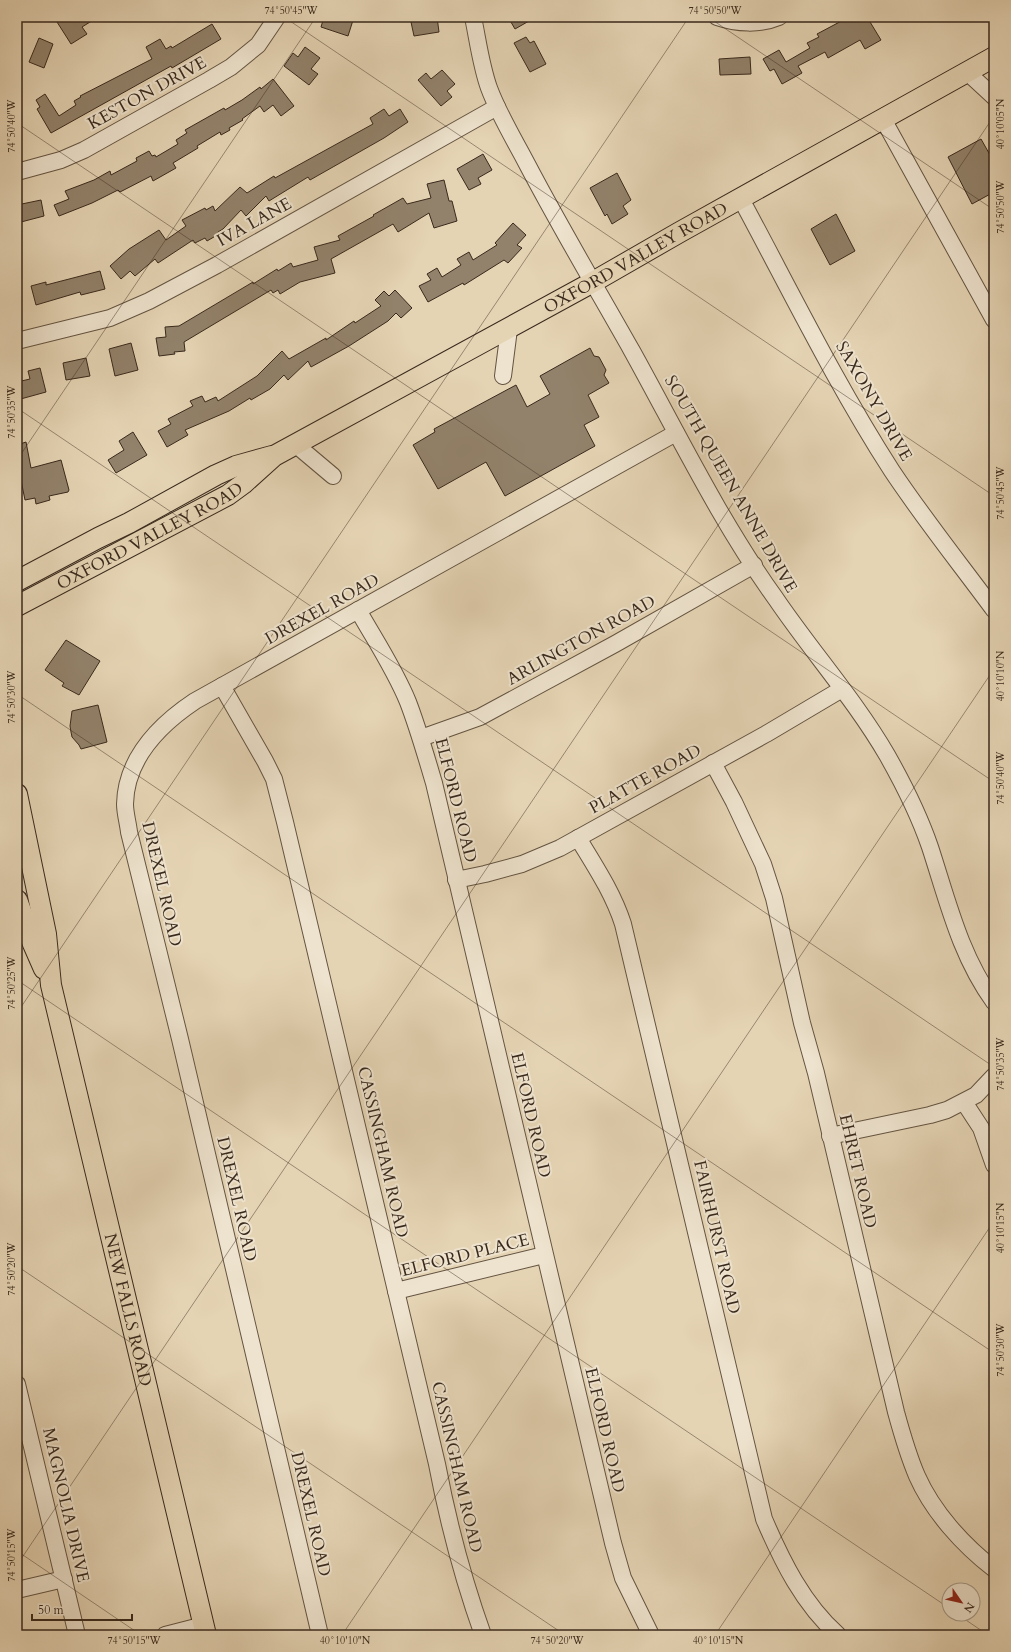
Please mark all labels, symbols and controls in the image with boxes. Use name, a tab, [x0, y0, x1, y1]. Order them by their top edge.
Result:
text: 74°50'45"W	[264, 4, 319, 18]
text: 74°50'50"W	[688, 4, 743, 18]
street label: KESTON DRIVE	[84, 51, 210, 135]
text: 74°50'40"W	[5, 98, 19, 153]
text: 40°10'05"N	[994, 98, 1008, 149]
text: 74°50'50"W	[994, 179, 1008, 234]
street label: IVA LANE	[212, 192, 296, 252]
street label: OXFORD VALLEY ROAD	[539, 196, 732, 319]
street label: SAXONY DRIVE	[830, 337, 918, 465]
street label: SOUTH QUEEN ANNE DRIVE	[659, 371, 803, 597]
text: 74°50'35"W	[5, 384, 19, 439]
text: 74°50'45"W	[994, 465, 1008, 520]
street label: OXFORD VALLEY ROAD	[52, 476, 248, 595]
street label: DREXEL ROAD	[261, 568, 383, 650]
street label: ARLINGTON ROAD	[503, 589, 660, 690]
text: 40°10'10"N	[994, 650, 1008, 701]
text: 74°50'30"W	[5, 669, 19, 724]
street label: ELFORD ROAD	[429, 735, 483, 865]
street label: PLATTE ROAD	[585, 739, 705, 819]
text: 74°50'40"W	[994, 750, 1008, 805]
street label: DREXEL ROAD	[136, 819, 188, 949]
text: 74°50'25"W	[5, 955, 19, 1010]
text: 74°50'35"W	[994, 1036, 1008, 1091]
street label: ELFORD ROAD	[505, 1050, 557, 1180]
street label: CASSINGHAM ROAD	[352, 1064, 414, 1240]
street label: EHRET ROAD	[834, 1112, 882, 1230]
street label: DREXEL ROAD	[211, 1134, 263, 1264]
street label: FAIRHURST ROAD	[688, 1158, 746, 1316]
text: 40°10'15"N	[994, 1202, 1008, 1253]
street label: ELFORD PLACE	[399, 1228, 531, 1282]
street label: NEW FALLS ROAD	[99, 1231, 158, 1389]
text: 74°50'20"W	[5, 1241, 19, 1296]
text: 74°50'30"W	[994, 1322, 1008, 1377]
street label: ELFORD ROAD	[579, 1365, 631, 1495]
street label: CASSINGHAM ROAD	[426, 1379, 488, 1555]
street label: MAGNOLIA DRIVE	[37, 1425, 95, 1585]
street label: DREXEL ROAD	[285, 1449, 337, 1579]
text: 74°50'15"W	[5, 1527, 19, 1582]
north arrow	[941, 1582, 981, 1622]
scale bar	[32, 1596, 132, 1622]
text: N	[960, 1599, 978, 1616]
text: 50 m	[38, 1602, 65, 1618]
text: 74°50'15"W	[107, 1634, 162, 1648]
text: 40°10'10"N	[320, 1634, 371, 1648]
text: 74°50'20"W	[530, 1634, 585, 1648]
text: 40°10'15"N	[693, 1634, 744, 1648]

